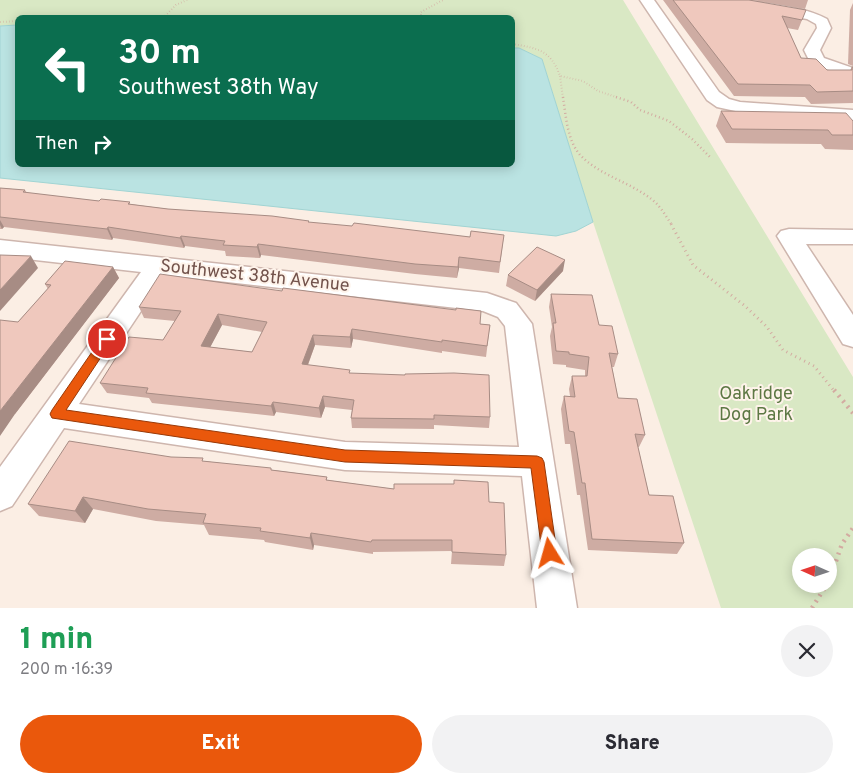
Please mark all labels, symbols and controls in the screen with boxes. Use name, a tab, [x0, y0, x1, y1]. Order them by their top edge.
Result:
text: 30 m	[118, 32, 201, 76]
icon: left	[35, 35, 100, 100]
text: Southwest 38th Way	[118, 75, 319, 102]
icon: right	[88, 130, 116, 158]
text: Then	[35, 132, 78, 156]
street label: Southwest 38th Avenue	[159, 255, 351, 298]
pin	[86, 318, 128, 360]
icon: arrive	[93, 325, 121, 353]
park label: Oakridge Dog Park	[719, 383, 793, 427]
position arrow	[523, 526, 575, 578]
north arrow	[792, 548, 838, 592]
map controls	[792, 548, 837, 593]
text: 1 min	[20, 622, 93, 659]
button: close	[781, 625, 833, 677]
text: 200 m · 16:39	[20, 660, 113, 680]
button: Exit	[20, 715, 422, 773]
button: Share	[432, 715, 833, 773]

